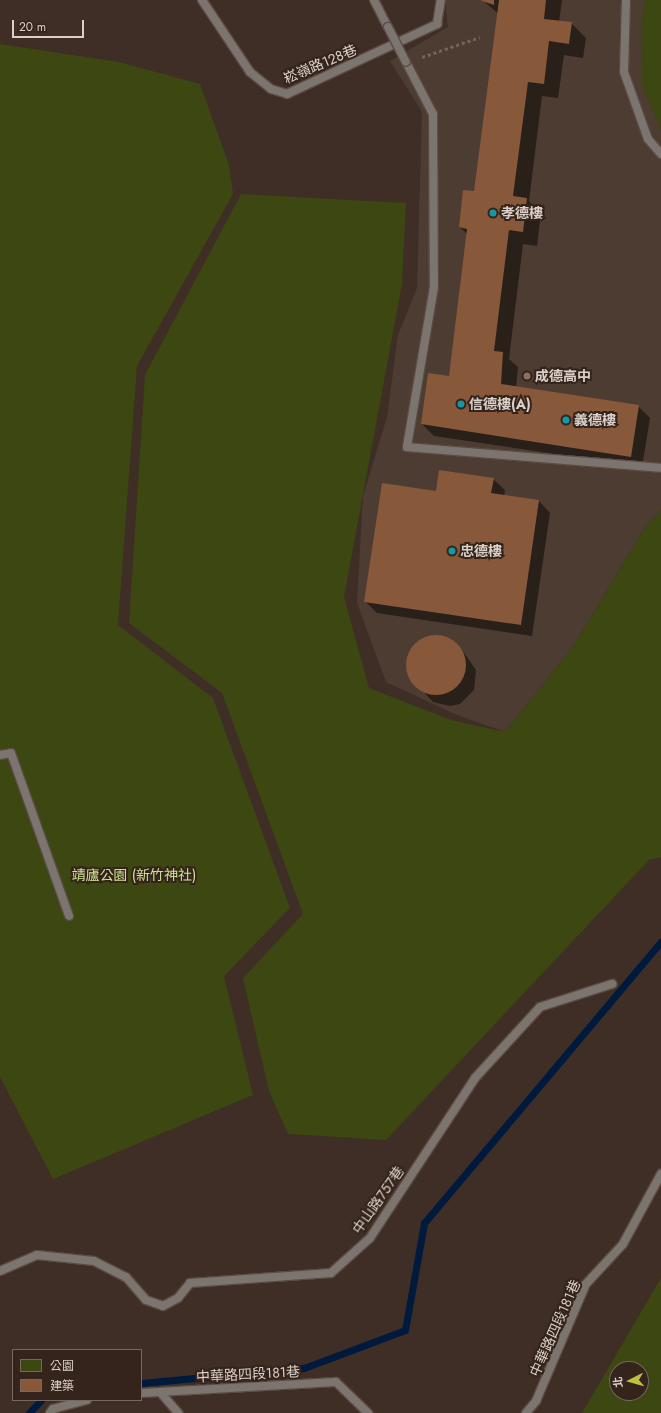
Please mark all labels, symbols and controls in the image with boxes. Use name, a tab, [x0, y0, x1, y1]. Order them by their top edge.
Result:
scale bar	[14, 12, 86, 38]
text: 20 m	[19, 18, 46, 36]
street label: 崧嶺路128巷	[281, 41, 359, 87]
place label: 孝德樓	[501, 205, 543, 221]
marker: 孝德樓	[488, 208, 498, 218]
place label: 成德高中	[535, 368, 591, 384]
marker: 成德高中	[522, 371, 532, 381]
place label: 信德樓(A)	[469, 396, 531, 412]
marker: 信德樓(A)	[456, 399, 466, 409]
place label: 義德樓	[574, 412, 616, 428]
marker: 義德樓	[561, 415, 571, 425]
place label: 忠德樓	[460, 543, 502, 559]
marker: 忠德樓	[447, 546, 457, 556]
park label: 靖廬公園 (新竹神社)	[72, 867, 196, 883]
street label: 中山路757巷	[349, 1163, 407, 1237]
street label: 中華路四段181巷	[526, 1277, 584, 1379]
legend	[12, 1349, 142, 1401]
text: 公園	[50, 1357, 74, 1375]
north arrow	[609, 1361, 649, 1401]
street label: 中華路四段181巷	[196, 1363, 300, 1385]
text: 北	[610, 1376, 627, 1388]
text: 建築	[50, 1377, 74, 1395]

